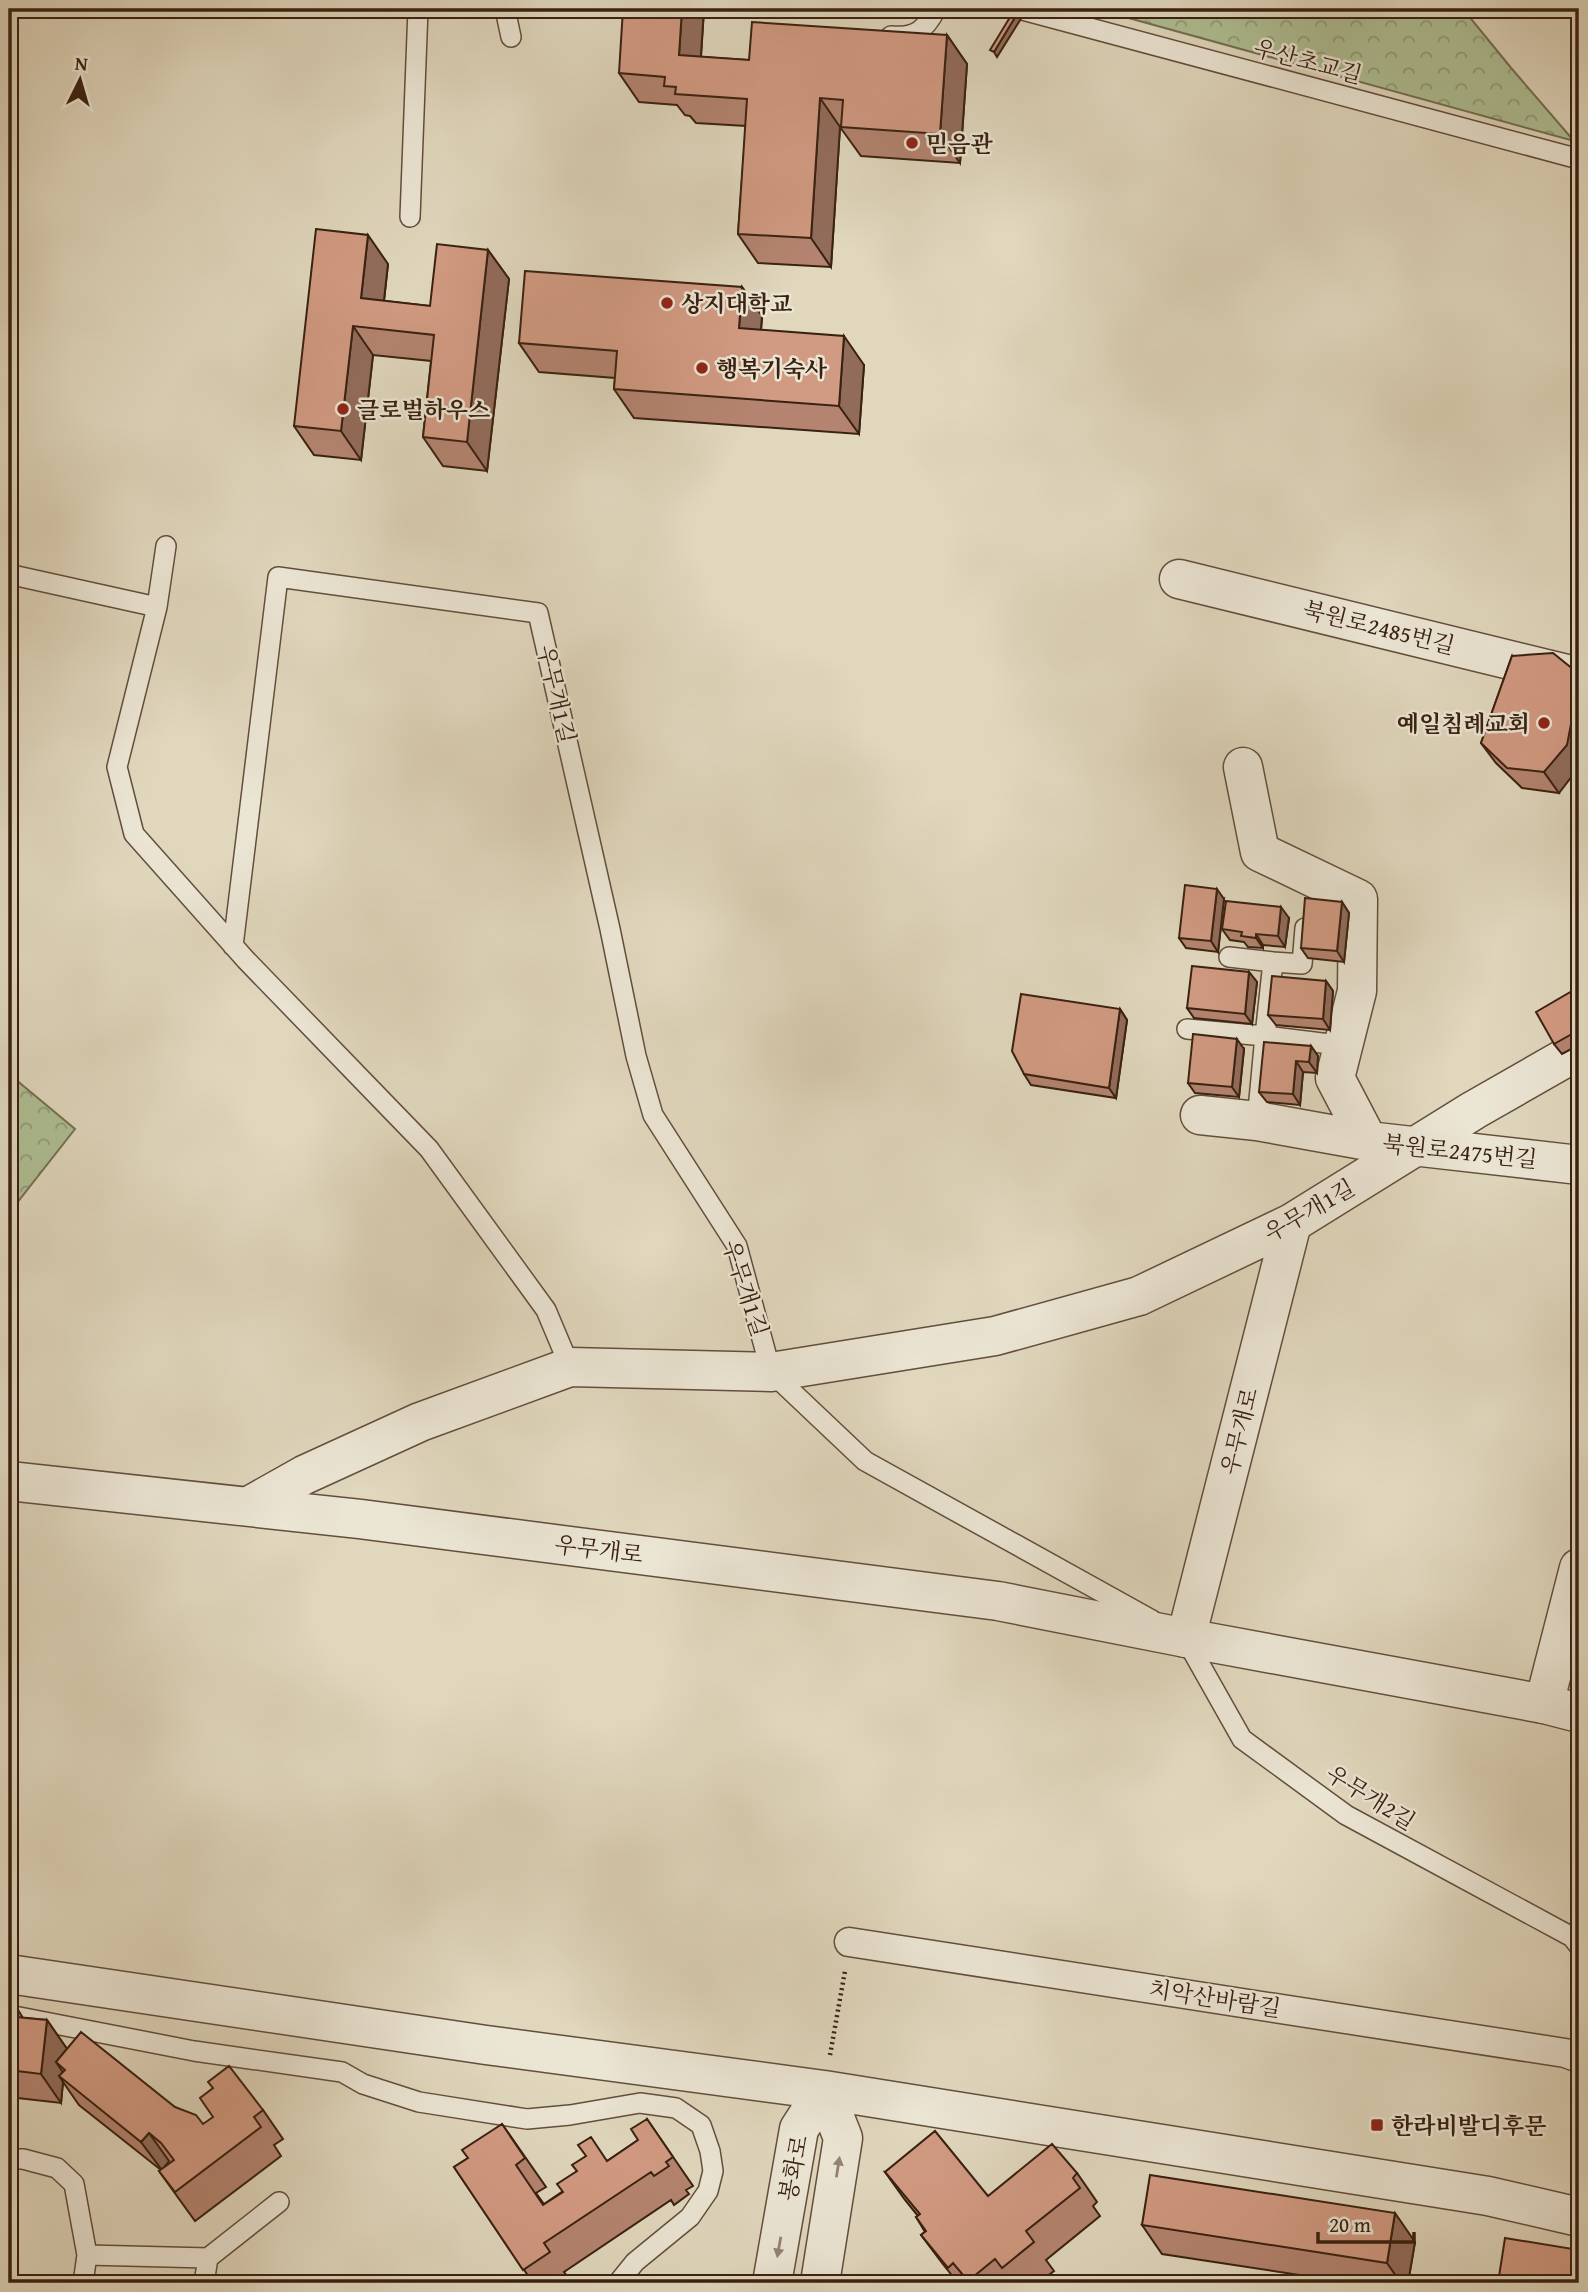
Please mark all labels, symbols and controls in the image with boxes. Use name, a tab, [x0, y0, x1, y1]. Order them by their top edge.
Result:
street label: 우산초교길	[1250, 31, 1366, 91]
north arrow	[46, 46, 116, 116]
text: N	[74, 49, 89, 78]
place label: 믿음관	[926, 127, 993, 160]
marker: 믿음관	[904, 135, 920, 151]
place label: 상지대학교	[681, 287, 793, 320]
marker: 상지대학교	[659, 295, 675, 311]
place label: 행복기숙사	[716, 352, 828, 385]
marker: 행복기숙사	[694, 360, 710, 376]
place label: 글로벌하우스	[357, 393, 490, 426]
marker: 글로벌하우스	[335, 401, 351, 417]
street label: 북원로2485번길	[1300, 592, 1458, 662]
street label: 우무개1길	[530, 642, 584, 746]
place label: 예일침례교회	[1397, 707, 1530, 740]
marker: 예일침례교회	[1536, 715, 1552, 731]
street label: 북원로2475번길	[1381, 1126, 1539, 1176]
street label: 우무개1길	[1257, 1171, 1361, 1249]
street label: 우무개1길	[715, 1235, 777, 1341]
street label: 우무개로	[1212, 1384, 1266, 1478]
street label: 우무개로	[553, 1527, 645, 1571]
street label: 우무개2길	[1320, 1757, 1422, 1837]
street label: 치악산바람길	[1147, 1971, 1283, 2025]
place label: 한라비발디후문	[1391, 2109, 1547, 2142]
marker: 한라비발디후문	[1369, 2117, 1385, 2133]
street label: 봉화로	[770, 2132, 816, 2204]
one-way arrow	[833, 2156, 844, 2178]
scale bar	[1318, 2201, 1415, 2245]
text: 20 m	[1329, 2209, 1371, 2240]
one-way arrow	[773, 2236, 784, 2258]

